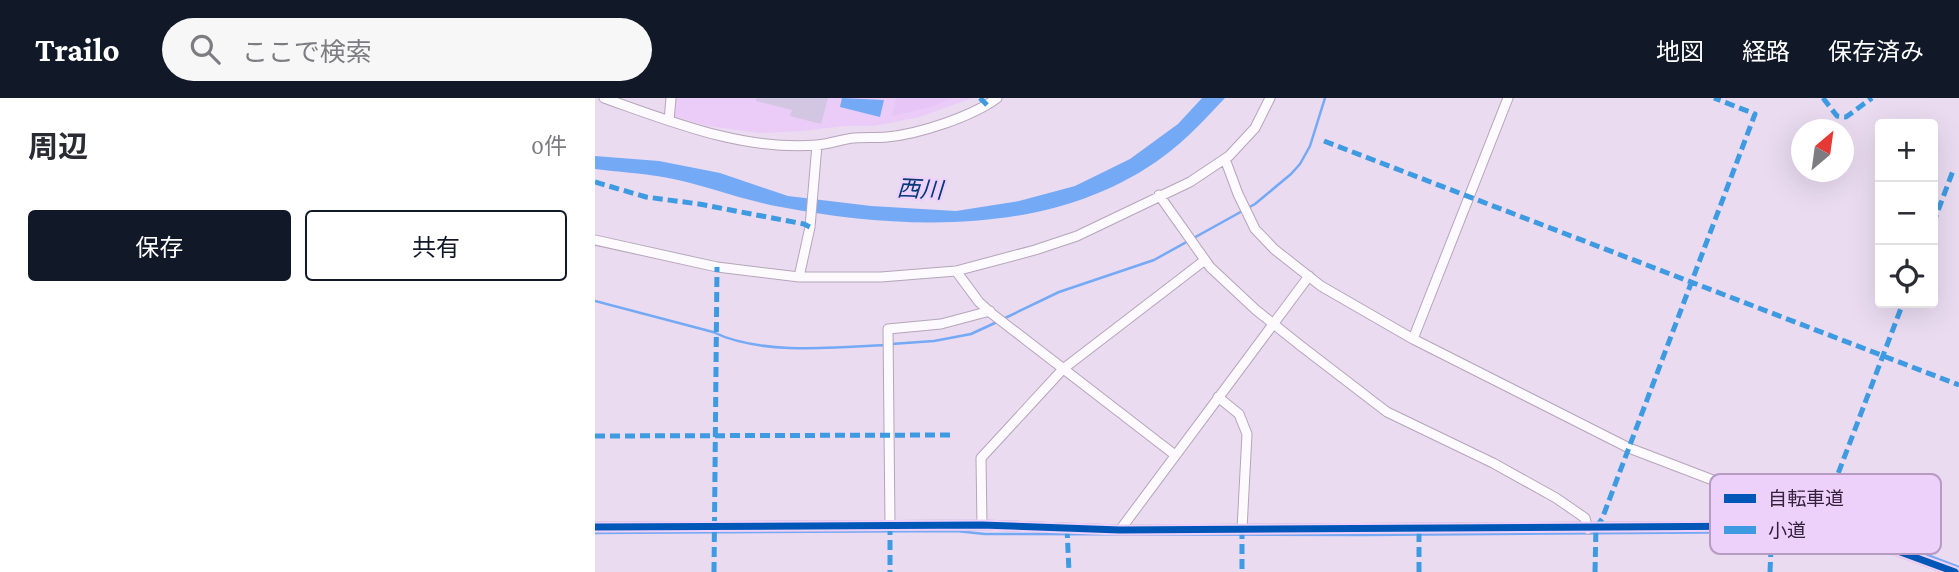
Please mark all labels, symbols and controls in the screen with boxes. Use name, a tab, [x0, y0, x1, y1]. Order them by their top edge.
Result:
search box	[162, 18, 652, 81]
icon: search	[186, 30, 224, 68]
text: Trailo	[35, 31, 120, 68]
text: ここで検索	[242, 38, 372, 67]
text: 地図	[1656, 38, 1704, 65]
text: 経路	[1742, 38, 1790, 65]
text: 保存済み	[1828, 38, 1924, 65]
north arrow	[1791, 119, 1854, 182]
map controls	[1875, 119, 1938, 308]
button: +	[1875, 119, 1938, 182]
text: 周辺	[28, 130, 88, 163]
text: 0件	[531, 133, 567, 159]
water label: 西川	[896, 175, 947, 203]
button: −	[1875, 182, 1938, 245]
button: 保存	[28, 210, 291, 281]
button: 共有	[305, 210, 567, 281]
button: locate	[1875, 245, 1938, 308]
legend	[1710, 474, 1941, 554]
text: 自転車道	[1768, 488, 1844, 509]
text: 小道	[1768, 520, 1806, 541]

